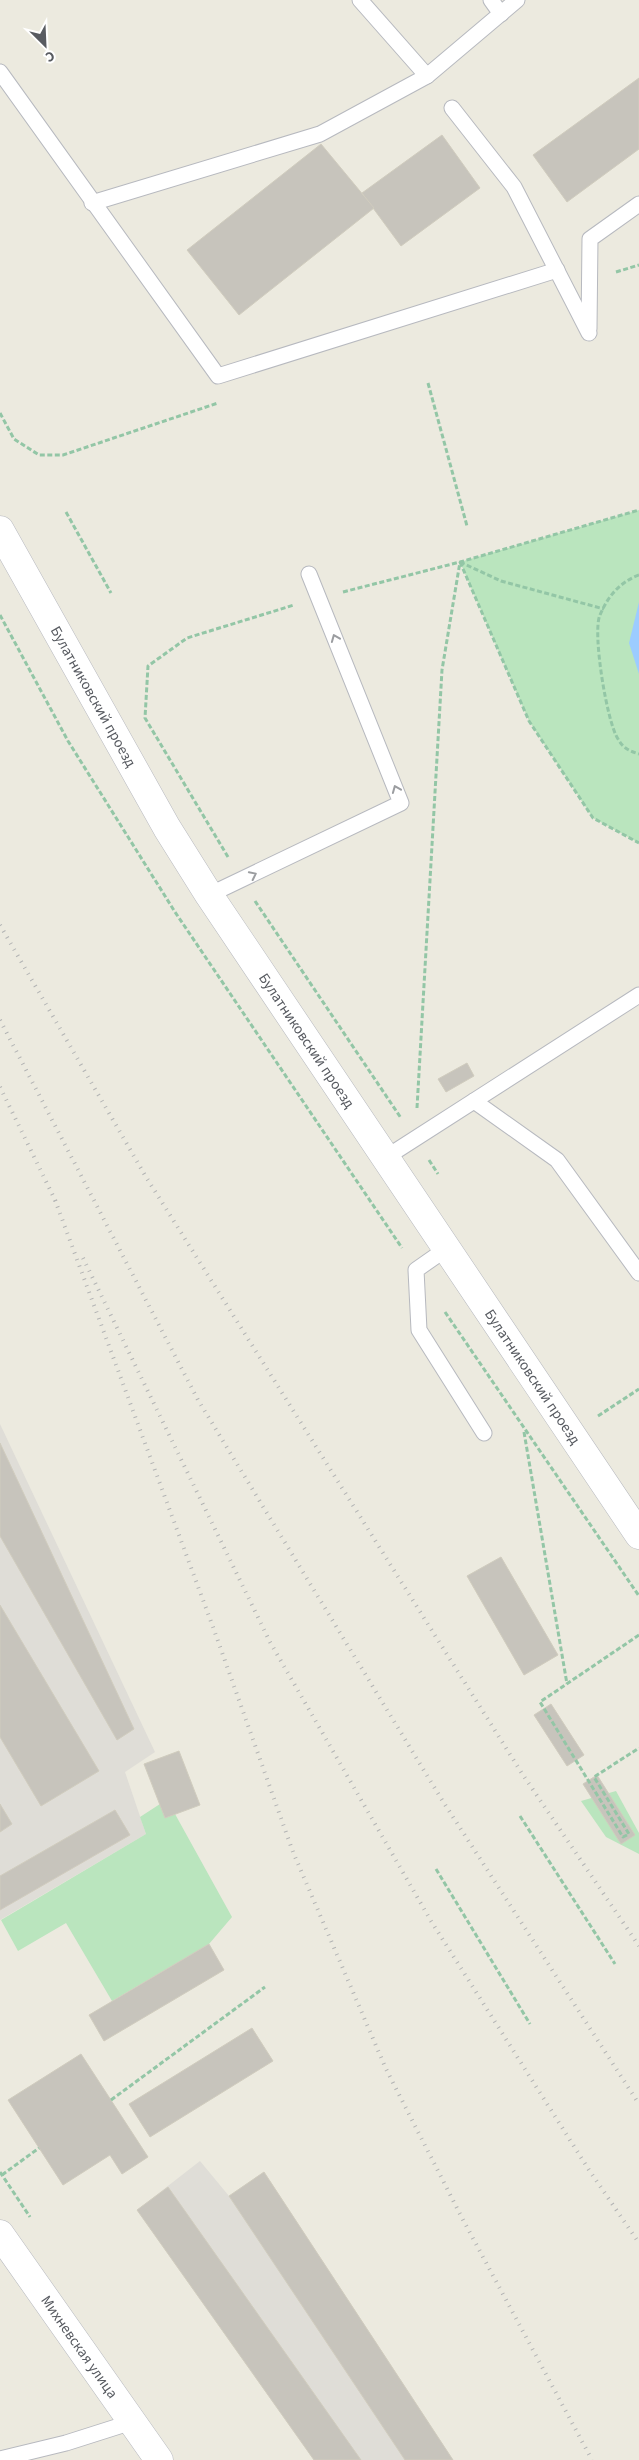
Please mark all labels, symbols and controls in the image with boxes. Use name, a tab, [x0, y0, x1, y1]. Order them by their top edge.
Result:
north arrow	[20, 20, 70, 70]
text: С	[42, 45, 58, 67]
street label: Булатниковский проезд	[45, 622, 141, 771]
one-way arrow	[331, 634, 341, 643]
one-way arrow	[391, 785, 402, 794]
one-way arrow	[248, 871, 257, 881]
street label: Булатниковский проезд	[254, 969, 360, 1112]
street label: Булатниковский проезд	[480, 1305, 586, 1448]
street label: Михневская улица	[36, 2291, 123, 2403]

